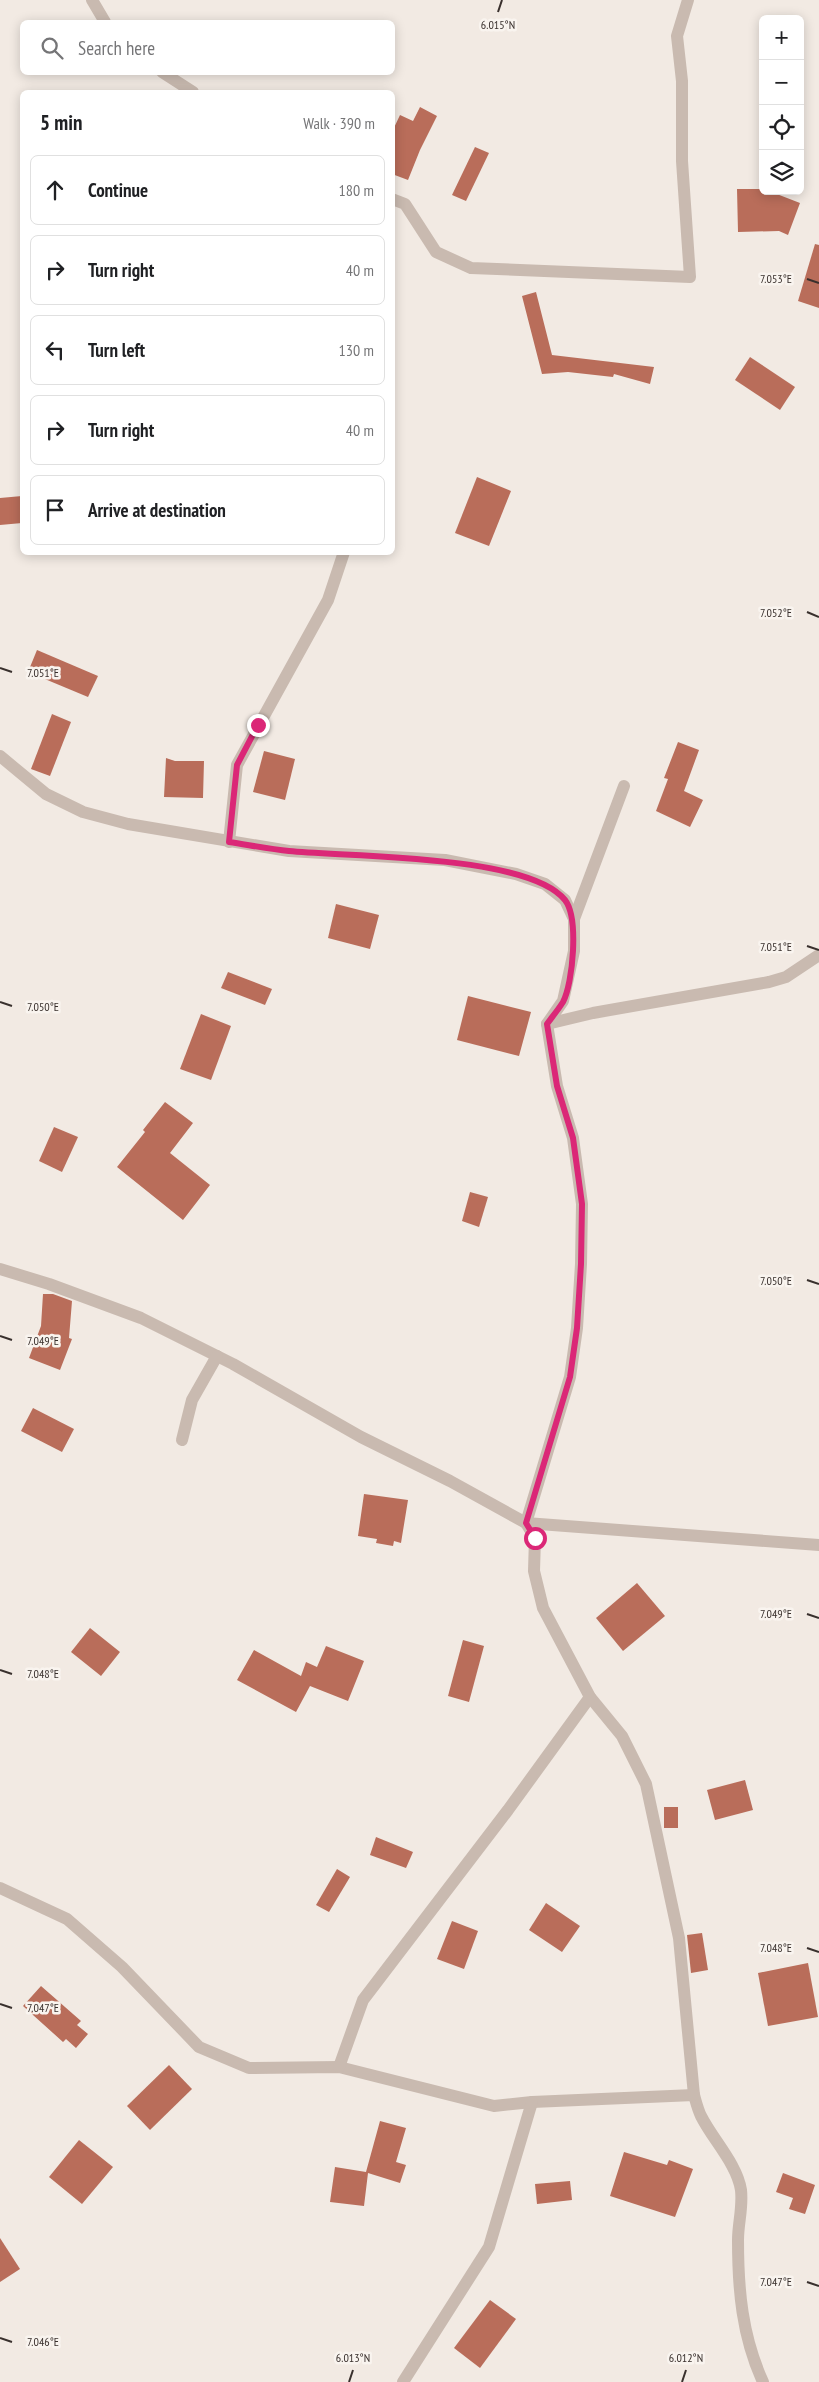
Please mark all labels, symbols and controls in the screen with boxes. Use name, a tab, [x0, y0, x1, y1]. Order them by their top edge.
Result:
map controls	[759, 15, 804, 195]
button: +	[759, 15, 804, 60]
text: 6.015°N	[481, 17, 515, 32]
search box	[20, 20, 395, 75]
icon: search	[38, 34, 66, 62]
text: Search here	[78, 36, 155, 60]
button: −	[759, 60, 804, 105]
button: locate	[759, 105, 804, 150]
text: 5 min	[40, 109, 82, 136]
text: Walk · 390 m	[303, 113, 375, 133]
button: layers	[759, 150, 804, 195]
icon: ahead	[41, 176, 69, 204]
text: Continue	[88, 178, 148, 202]
text: 180 m	[339, 180, 374, 200]
icon: right	[41, 256, 69, 284]
text: Turn right	[88, 258, 154, 282]
text: 40 m	[346, 260, 374, 280]
text: 7.053°E	[760, 271, 792, 286]
icon: left	[41, 336, 69, 364]
text: Turn left	[88, 338, 145, 362]
text: 130 m	[339, 340, 374, 360]
icon: right	[41, 416, 69, 444]
text: Turn right	[88, 418, 154, 442]
text: 40 m	[346, 420, 374, 440]
icon: arrive	[41, 496, 69, 524]
text: Arrive at destination	[88, 498, 226, 522]
text: 7.052°E	[760, 605, 792, 620]
text: 7.051°E	[27, 665, 59, 680]
route end	[247, 714, 270, 737]
text: 7.051°E	[760, 939, 792, 954]
text: 7.050°E	[27, 999, 59, 1014]
text: 7.050°E	[760, 1273, 792, 1288]
text: 7.049°E	[27, 1333, 59, 1348]
route start	[524, 1527, 547, 1550]
text: 7.049°E	[760, 1606, 792, 1621]
text: 7.048°E	[27, 1666, 59, 1681]
text: 7.048°E	[760, 1940, 792, 1955]
text: 7.047°E	[27, 2000, 59, 2015]
text: 7.047°E	[760, 2274, 792, 2289]
text: 7.046°E	[27, 2334, 59, 2349]
text: 6.013°N	[336, 2350, 370, 2365]
text: 6.012°N	[669, 2350, 703, 2365]

